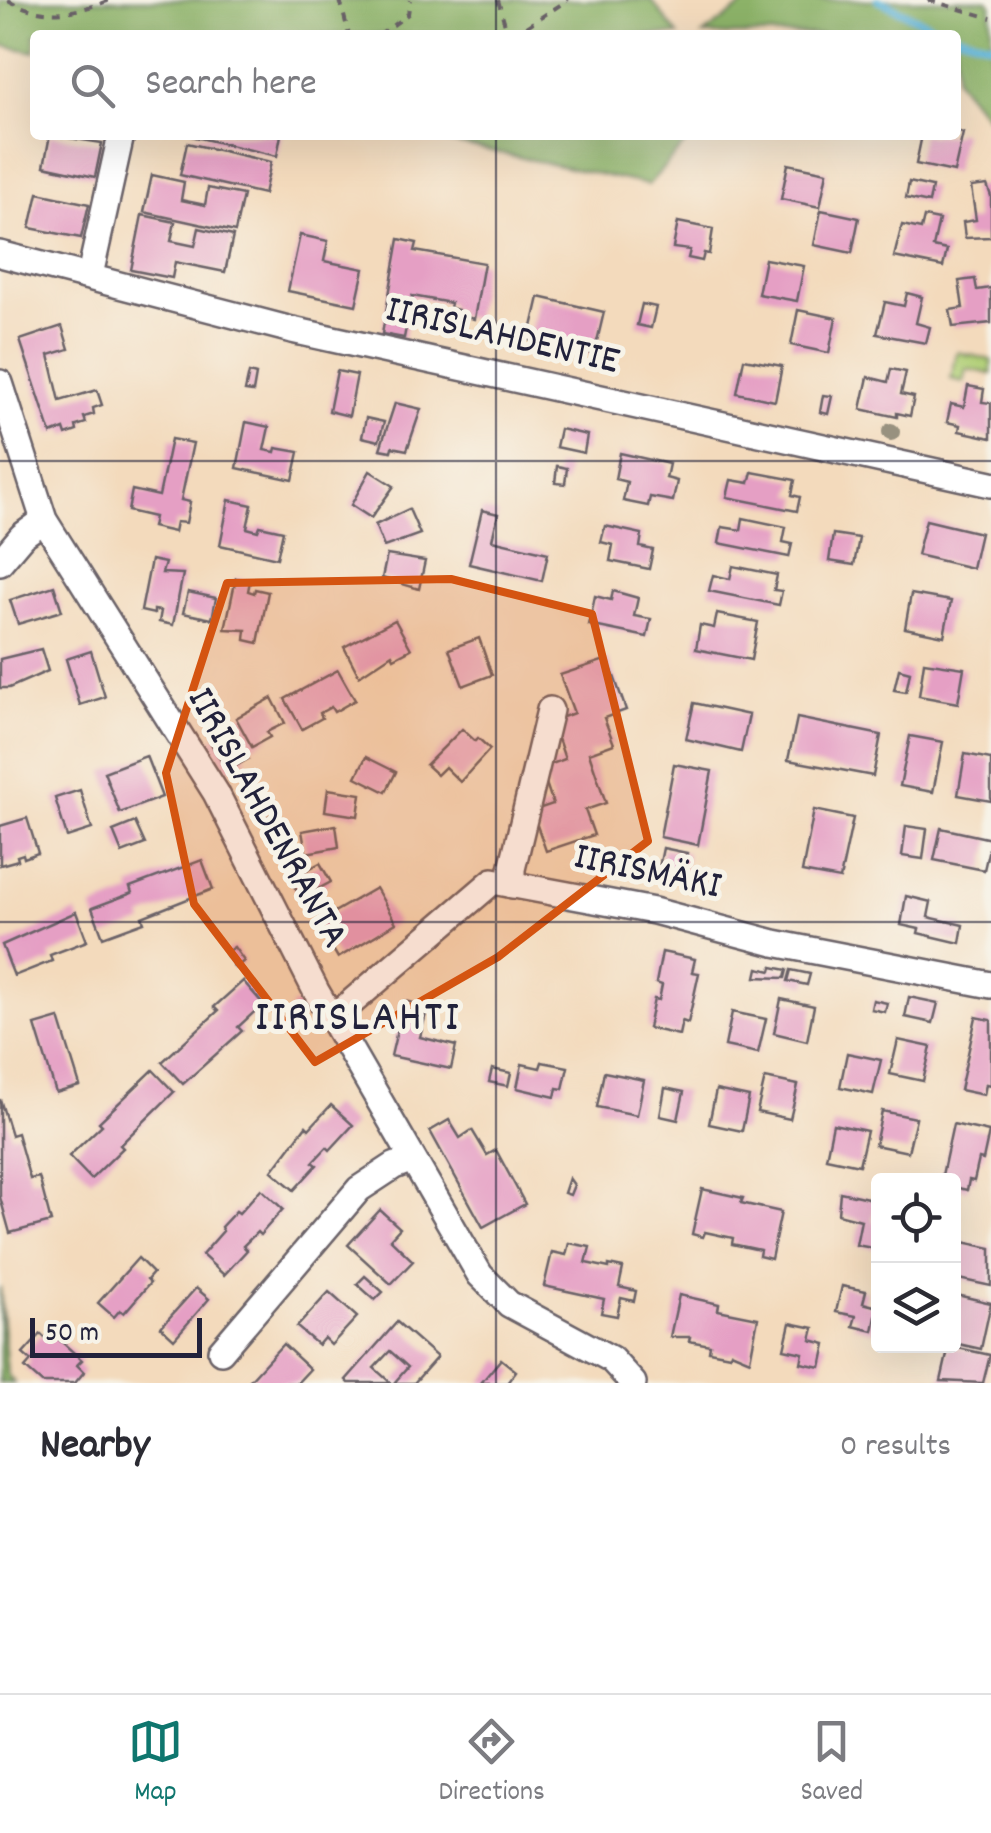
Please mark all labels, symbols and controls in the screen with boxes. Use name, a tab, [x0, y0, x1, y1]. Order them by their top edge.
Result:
search box	[30, 30, 961, 140]
icon: search	[65, 58, 120, 113]
text: Search here	[145, 58, 317, 113]
street label: IIRISLAHDENTIE	[380, 283, 624, 393]
street label: IIRISLAHDENRANTA	[170, 678, 360, 960]
street label: IIRISMÄKI	[568, 831, 726, 917]
district label: IIRISLAHTI	[255, 988, 461, 1052]
map controls	[871, 1173, 961, 1353]
button: locate	[871, 1173, 961, 1263]
button: layers	[871, 1263, 961, 1353]
scale bar	[30, 1313, 202, 1358]
text: 50 m	[45, 1315, 99, 1355]
text: Nearby	[40, 1418, 150, 1478]
text: 0 results	[840, 1425, 951, 1471]
tab: Map	[128, 1714, 183, 1814]
tab: Directions	[439, 1714, 545, 1814]
tab: Saved	[801, 1714, 863, 1814]

